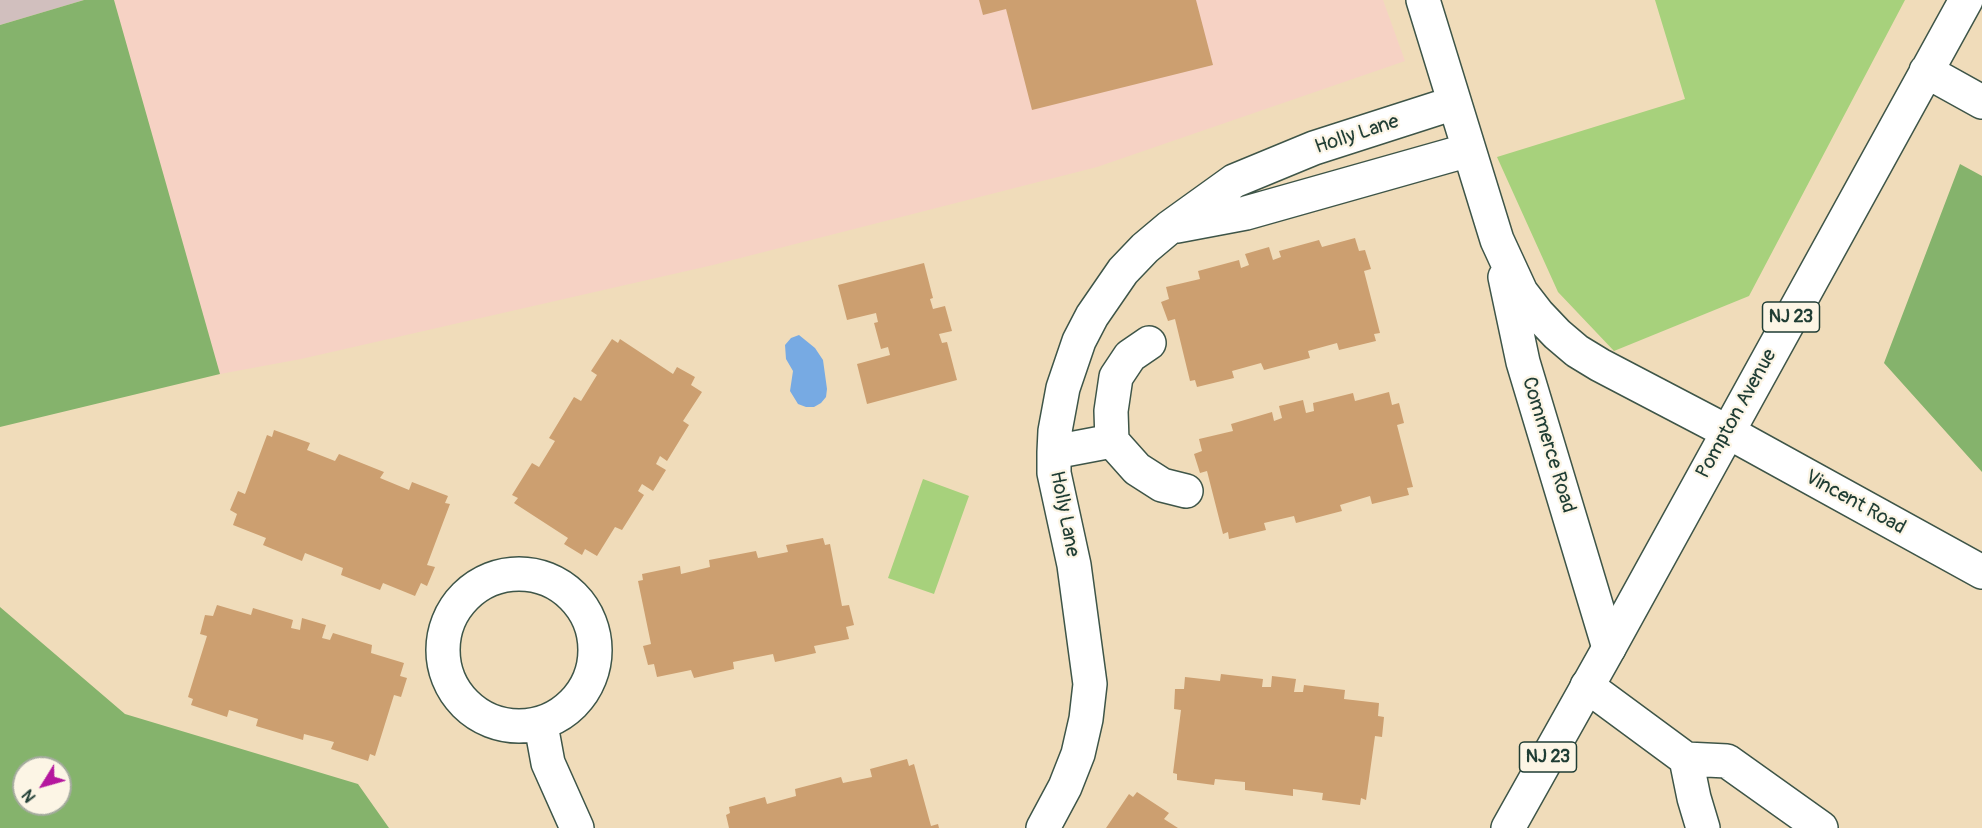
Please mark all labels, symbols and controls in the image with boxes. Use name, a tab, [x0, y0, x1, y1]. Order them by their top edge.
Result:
street label: Holly Lane	[1312, 110, 1402, 160]
road number: NJ 23	[1762, 302, 1820, 332]
street label: Pompton Avenue	[1692, 345, 1782, 483]
street label: Commerce Road	[1516, 374, 1580, 516]
street label: Vincent Road	[1801, 466, 1909, 540]
street label: Holly Lane	[1044, 469, 1084, 559]
road number: NJ 23	[1520, 742, 1576, 772]
north arrow	[12, 756, 72, 816]
text: N	[18, 785, 40, 806]

